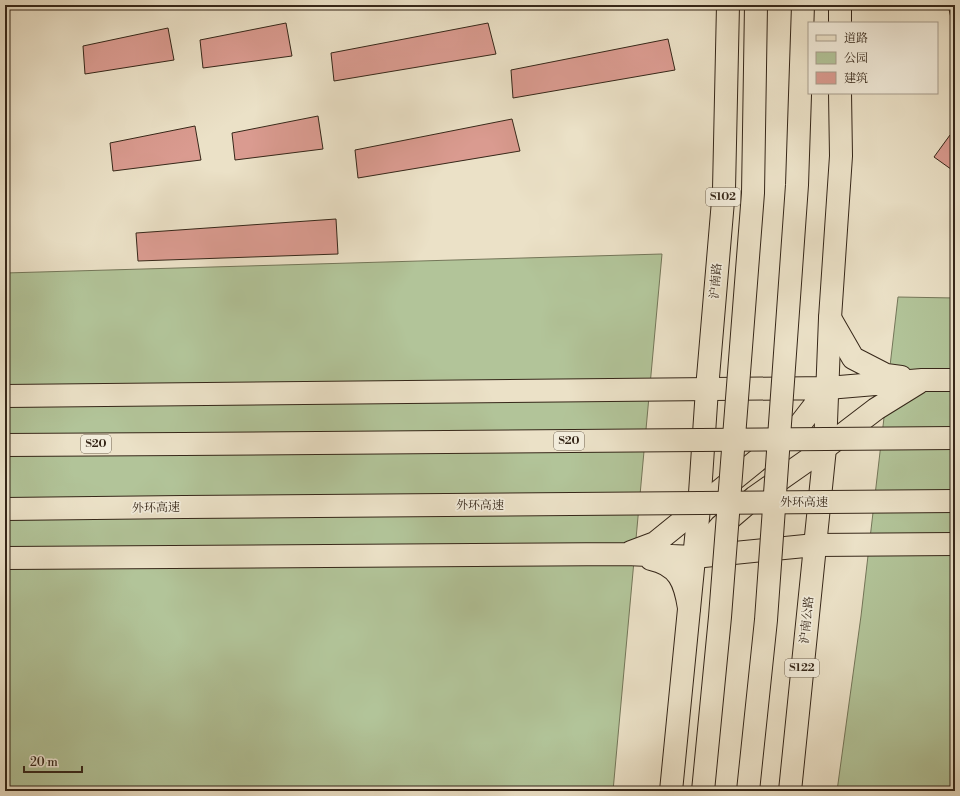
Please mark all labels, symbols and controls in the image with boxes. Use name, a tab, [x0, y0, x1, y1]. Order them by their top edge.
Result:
legend	[808, 22, 938, 94]
text: 道路	[844, 31, 868, 46]
text: 公园	[844, 51, 868, 66]
text: 建筑	[844, 71, 868, 86]
road number: S102	[706, 188, 740, 206]
street label: 沪南路	[707, 262, 725, 300]
road number: S20	[554, 432, 584, 450]
road number: S20	[81, 435, 111, 453]
street label: 外环高速	[780, 495, 828, 510]
street label: 外环高速	[456, 498, 504, 513]
street label: 外环高速	[132, 500, 180, 516]
street label: 沪南公路	[797, 595, 817, 645]
road number: S122	[785, 659, 819, 677]
scale bar	[24, 748, 82, 774]
text: 20 m	[30, 755, 58, 770]

